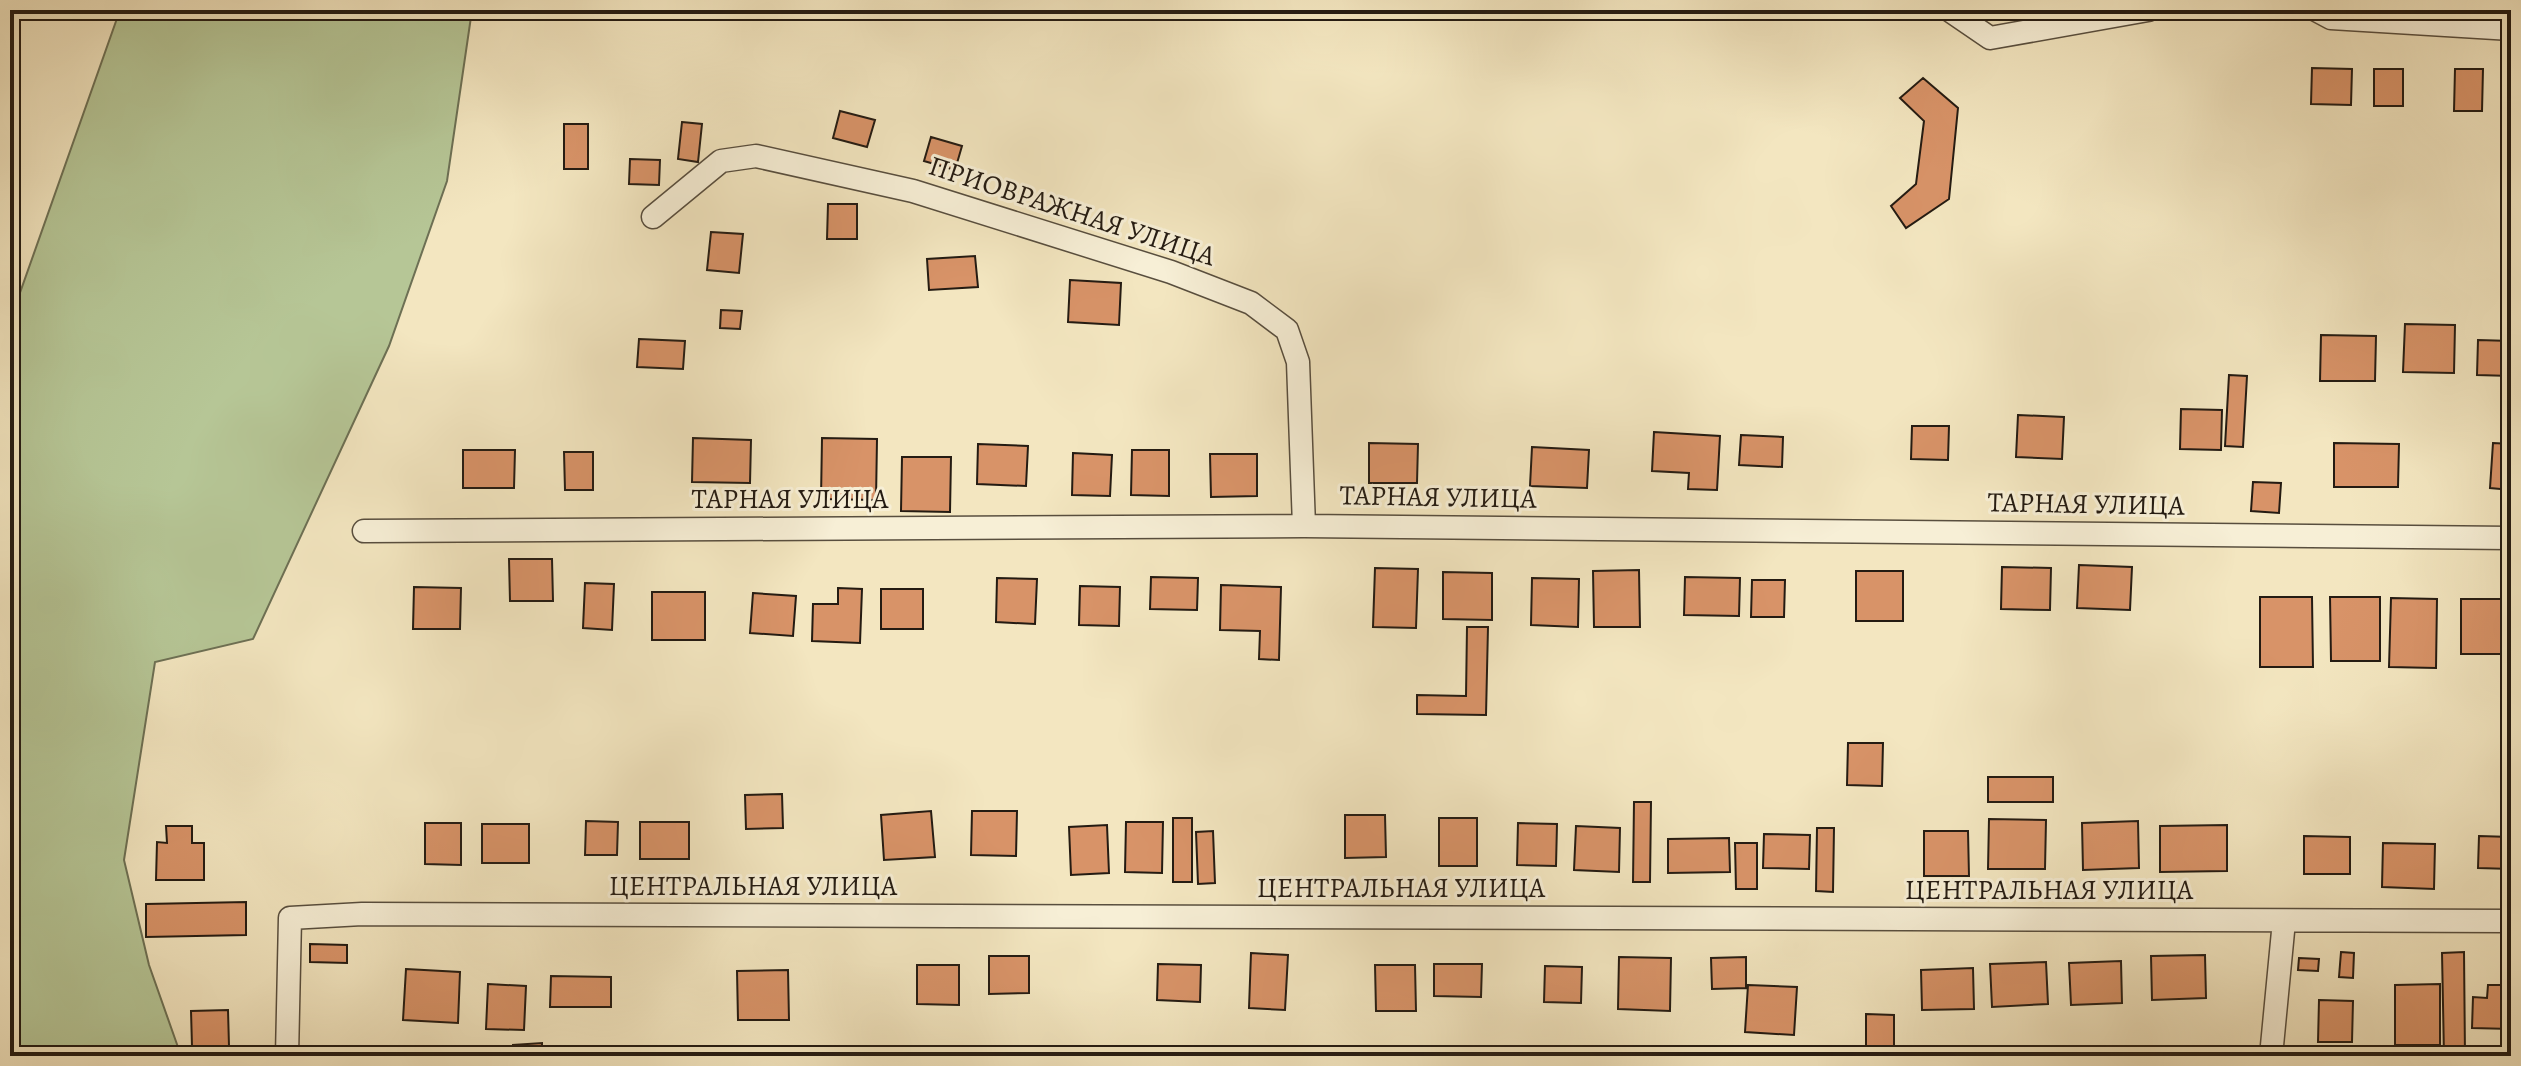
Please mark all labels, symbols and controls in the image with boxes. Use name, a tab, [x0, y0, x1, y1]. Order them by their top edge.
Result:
street label: ПРИОВРАЖНАЯ УЛИЦА	[924, 147, 1221, 275]
street label: ТАРНАЯ УЛИЦА	[1339, 476, 1537, 518]
street label: ТАРНАЯ УЛИЦА	[692, 480, 889, 518]
street label: ТАРНАЯ УЛИЦА	[1987, 483, 2185, 525]
street label: ЦЕНТРАЛЬНАЯ УЛИЦА	[609, 867, 898, 905]
street label: ЦЕНТРАЛЬНАЯ УЛИЦА	[1257, 869, 1546, 907]
street label: ЦЕНТРАЛЬНАЯ УЛИЦА	[1905, 871, 2194, 909]

